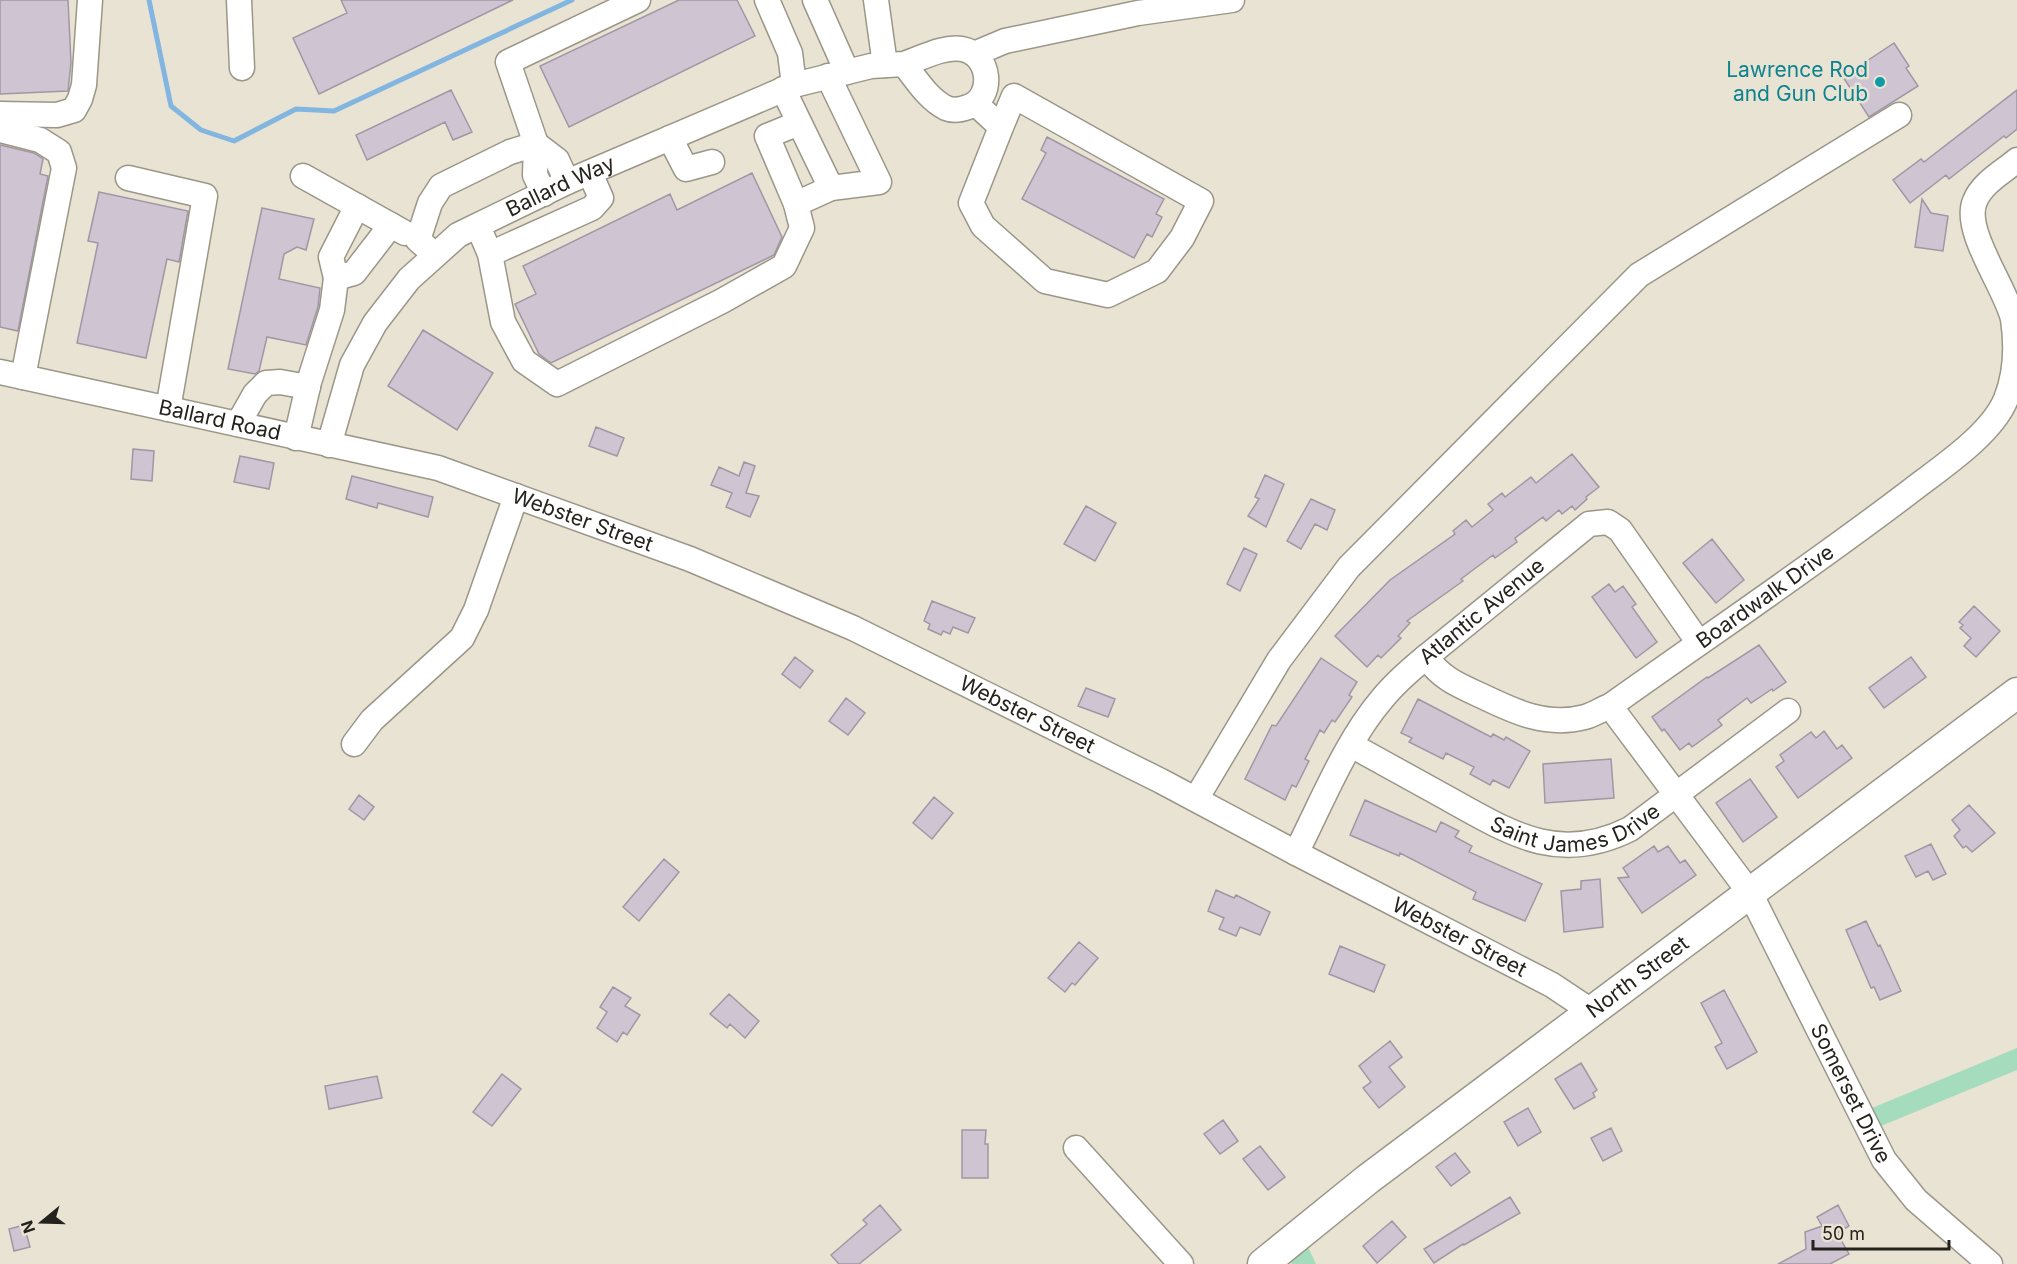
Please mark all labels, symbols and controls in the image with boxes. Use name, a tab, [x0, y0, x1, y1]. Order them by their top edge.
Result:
place label: Lawrence Rod and Gun Club	[1726, 57, 1868, 106]
marker: Lawrence Rod and Gun Club	[1873, 75, 1887, 89]
street label: Ballard Way	[502, 150, 618, 222]
street label: Ballard Road	[156, 394, 283, 445]
street label: Webster Street	[509, 483, 657, 557]
street label: Boardwalk Drive	[1691, 539, 1838, 653]
street label: Atlantic Avenue	[1414, 553, 1549, 669]
street label: Webster Street	[956, 670, 1099, 758]
street label: Saint James Drive	[1486, 798, 1665, 857]
street label: Webster Street	[1388, 892, 1531, 982]
street label: North Street	[1581, 930, 1693, 1023]
street label: Somerset Drive	[1806, 1019, 1897, 1167]
north arrow	[12, 1192, 72, 1252]
scale bar	[1813, 1213, 1950, 1251]
text: N	[16, 1218, 39, 1236]
text: 50 m	[1822, 1223, 1865, 1244]

